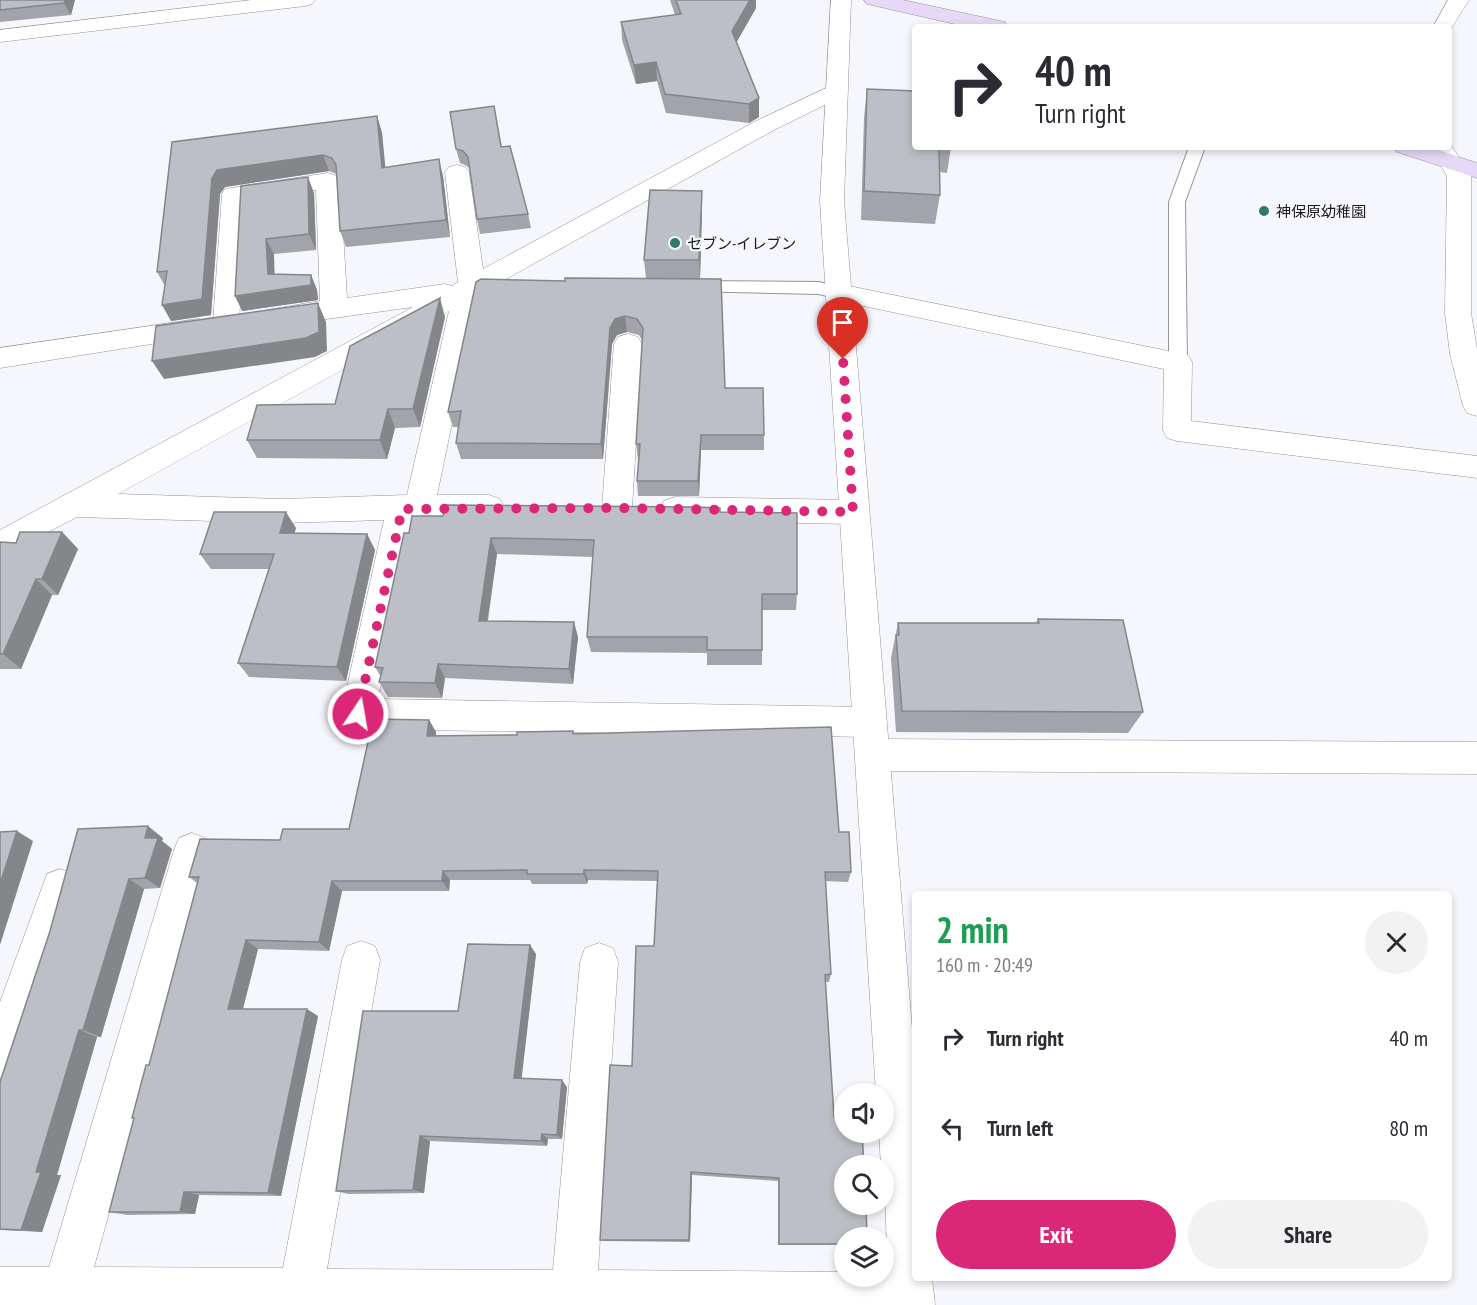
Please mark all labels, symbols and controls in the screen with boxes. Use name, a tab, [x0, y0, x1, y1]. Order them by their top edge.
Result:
text: 40 m	[1035, 43, 1112, 98]
icon: right	[936, 48, 1014, 126]
text: Turn right	[1035, 96, 1126, 130]
place label: 神保原幼稚園	[1276, 202, 1366, 221]
marker: 神保原幼稚園	[1257, 204, 1271, 218]
place label: セブン-イレブン	[687, 234, 796, 253]
marker: セブン-イレブン	[668, 236, 682, 250]
pin	[817, 297, 868, 359]
icon: arrive	[826, 306, 859, 339]
position arrow	[326, 682, 390, 746]
text: 2 min	[936, 906, 1009, 953]
button: close	[1365, 911, 1428, 974]
text: 160 m · 20:49	[936, 952, 1033, 978]
icon: right	[936, 1022, 969, 1055]
text: Turn right	[987, 1024, 1064, 1052]
text: 40 m	[1389, 1024, 1428, 1052]
map controls	[834, 1083, 894, 1287]
button: sound	[834, 1083, 894, 1143]
icon: left	[936, 1112, 969, 1145]
text: Turn left	[987, 1114, 1053, 1142]
text: 80 m	[1389, 1114, 1428, 1142]
button: search	[834, 1155, 894, 1215]
button: Exit	[936, 1200, 1176, 1269]
button: Share	[1188, 1200, 1428, 1269]
button: layers	[834, 1227, 894, 1287]

